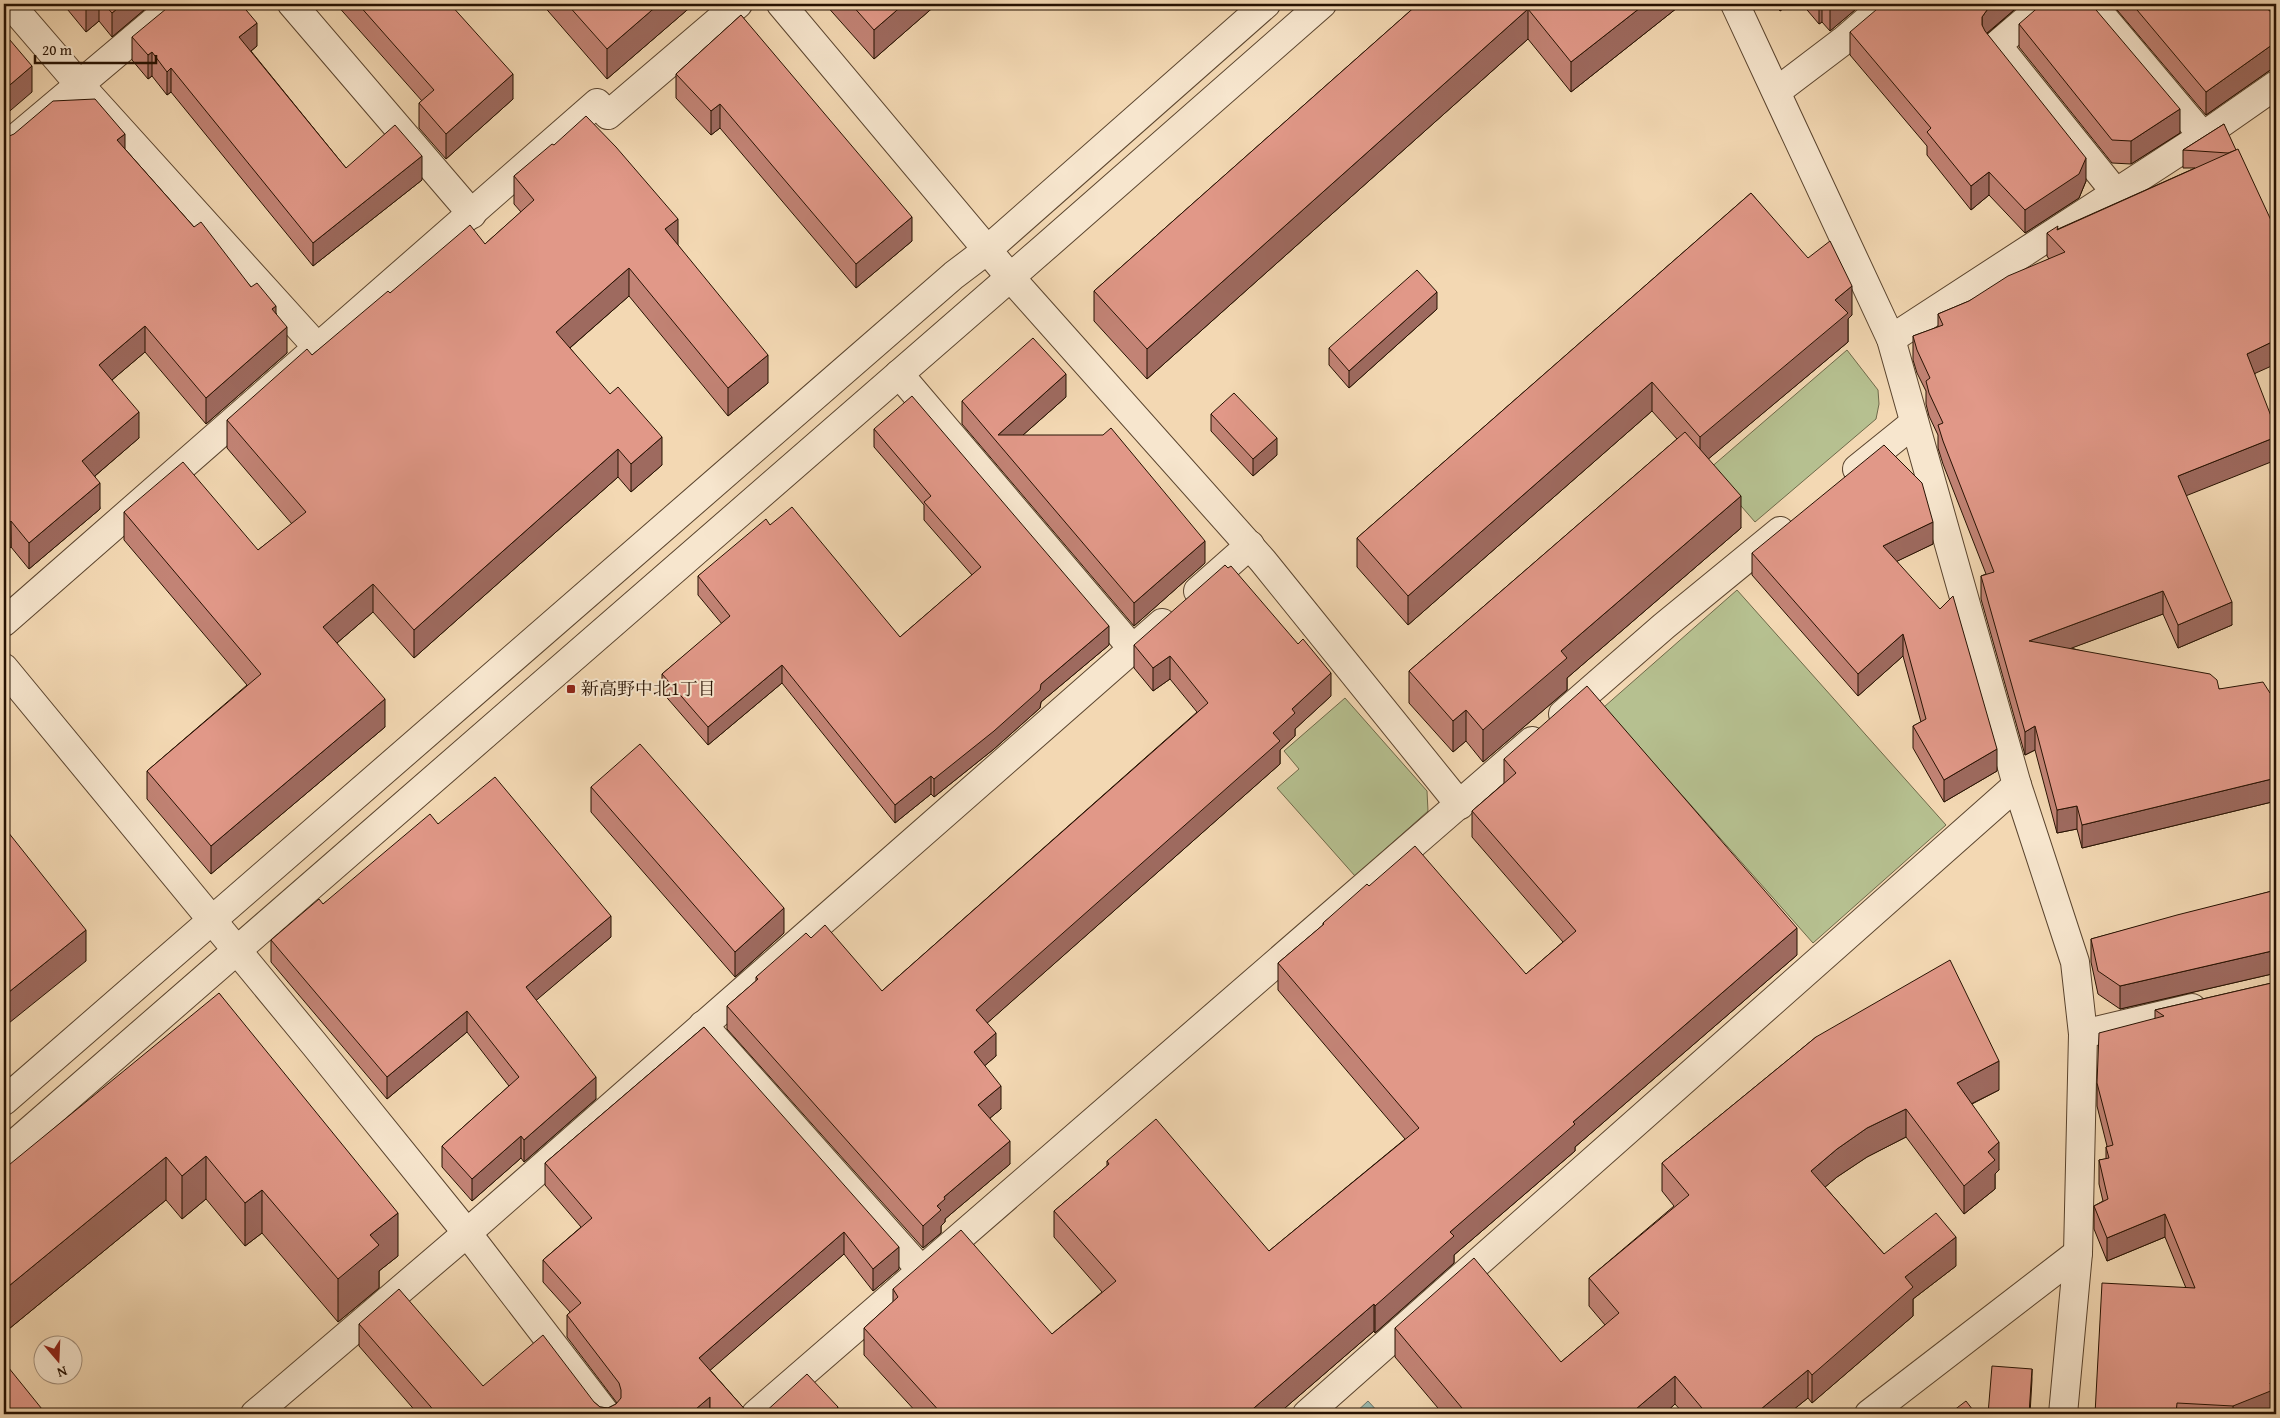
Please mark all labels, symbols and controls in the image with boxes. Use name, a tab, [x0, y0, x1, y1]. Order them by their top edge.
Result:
scale bar	[35, 32, 156, 64]
text: 20 m	[42, 39, 73, 60]
place label: 新高野中北1丁目	[581, 675, 716, 702]
marker: 新高野中北1丁目	[565, 683, 577, 695]
north arrow	[32, 1336, 82, 1386]
text: N	[54, 1361, 70, 1383]

